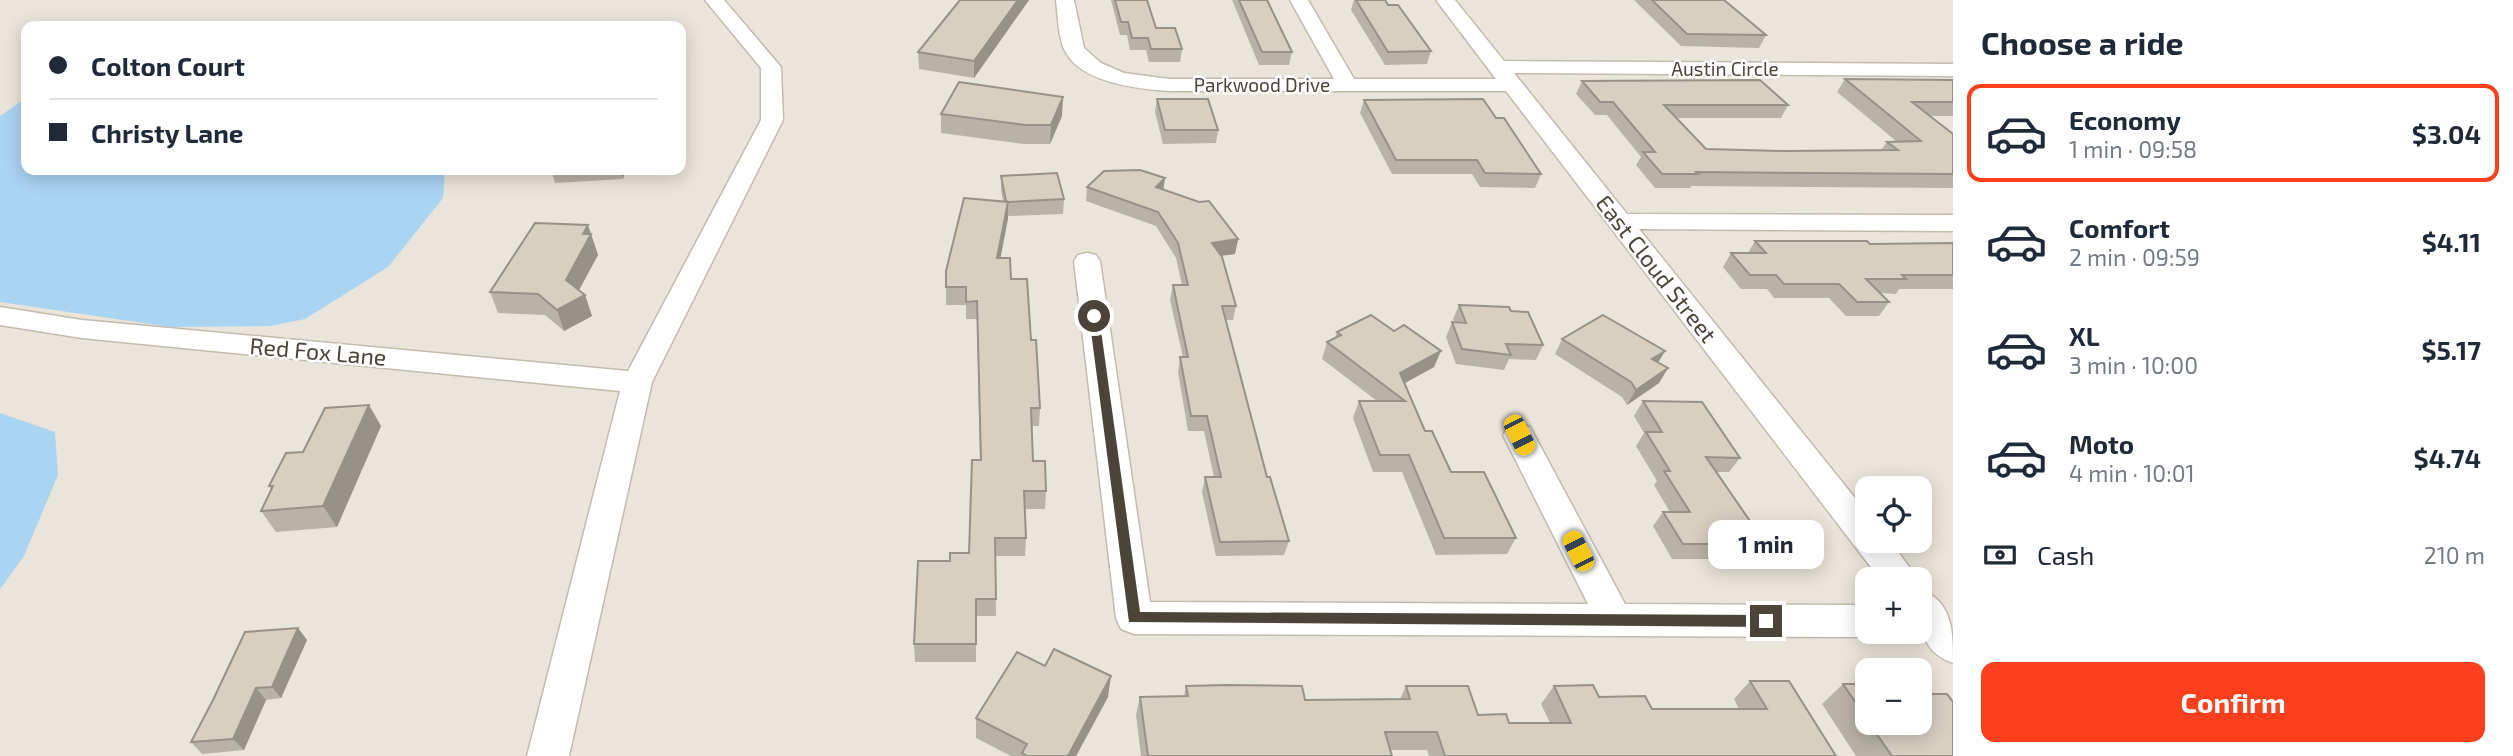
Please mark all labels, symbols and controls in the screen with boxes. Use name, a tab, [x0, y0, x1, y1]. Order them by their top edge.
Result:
text: Choose a ride	[1981, 23, 2184, 61]
text: Colton Court	[91, 50, 245, 81]
street label: Austin Circle	[1671, 57, 1779, 80]
street label: Parkwood Drive	[1194, 73, 1330, 96]
icon: car	[1985, 102, 2048, 165]
text: Economy	[2069, 104, 2181, 135]
text: Christy Lane	[91, 117, 243, 148]
text: $3.04	[2412, 118, 2481, 149]
text: 1 min · 09:58	[2069, 135, 2197, 163]
street label: East Cloud Street	[1591, 189, 1723, 348]
icon: car	[1985, 210, 2048, 273]
text: Comfort	[2069, 212, 2170, 243]
text: $4.11	[2422, 226, 2481, 257]
text: 2 min · 09:59	[2069, 243, 2200, 271]
route start	[1078, 300, 1110, 332]
icon: car	[1985, 318, 2048, 381]
text: XL	[2069, 320, 2100, 351]
street label: Red Fox Lane	[249, 331, 388, 371]
text: $5.17	[2421, 334, 2481, 365]
text: 3 min · 10:00	[2069, 351, 2198, 379]
car	[1501, 412, 1538, 458]
icon: car	[1985, 426, 2048, 489]
text: Moto	[2069, 428, 2134, 459]
text: $4.74	[2414, 442, 2481, 473]
text: 4 min · 10:01	[2069, 459, 2195, 487]
map controls	[1855, 476, 1932, 735]
button: locate	[1855, 476, 1932, 553]
callout: 1 min	[1708, 520, 1824, 568]
car	[1560, 528, 1597, 574]
text: 1 min	[1738, 530, 1794, 558]
icon: cash	[1981, 536, 2019, 574]
text: Cash	[2037, 539, 2094, 570]
text: 210 m	[2424, 541, 2485, 569]
button: +	[1855, 567, 1932, 644]
route end	[1750, 605, 1782, 637]
button: −	[1855, 658, 1932, 735]
button: Confirm	[1981, 662, 2485, 742]

